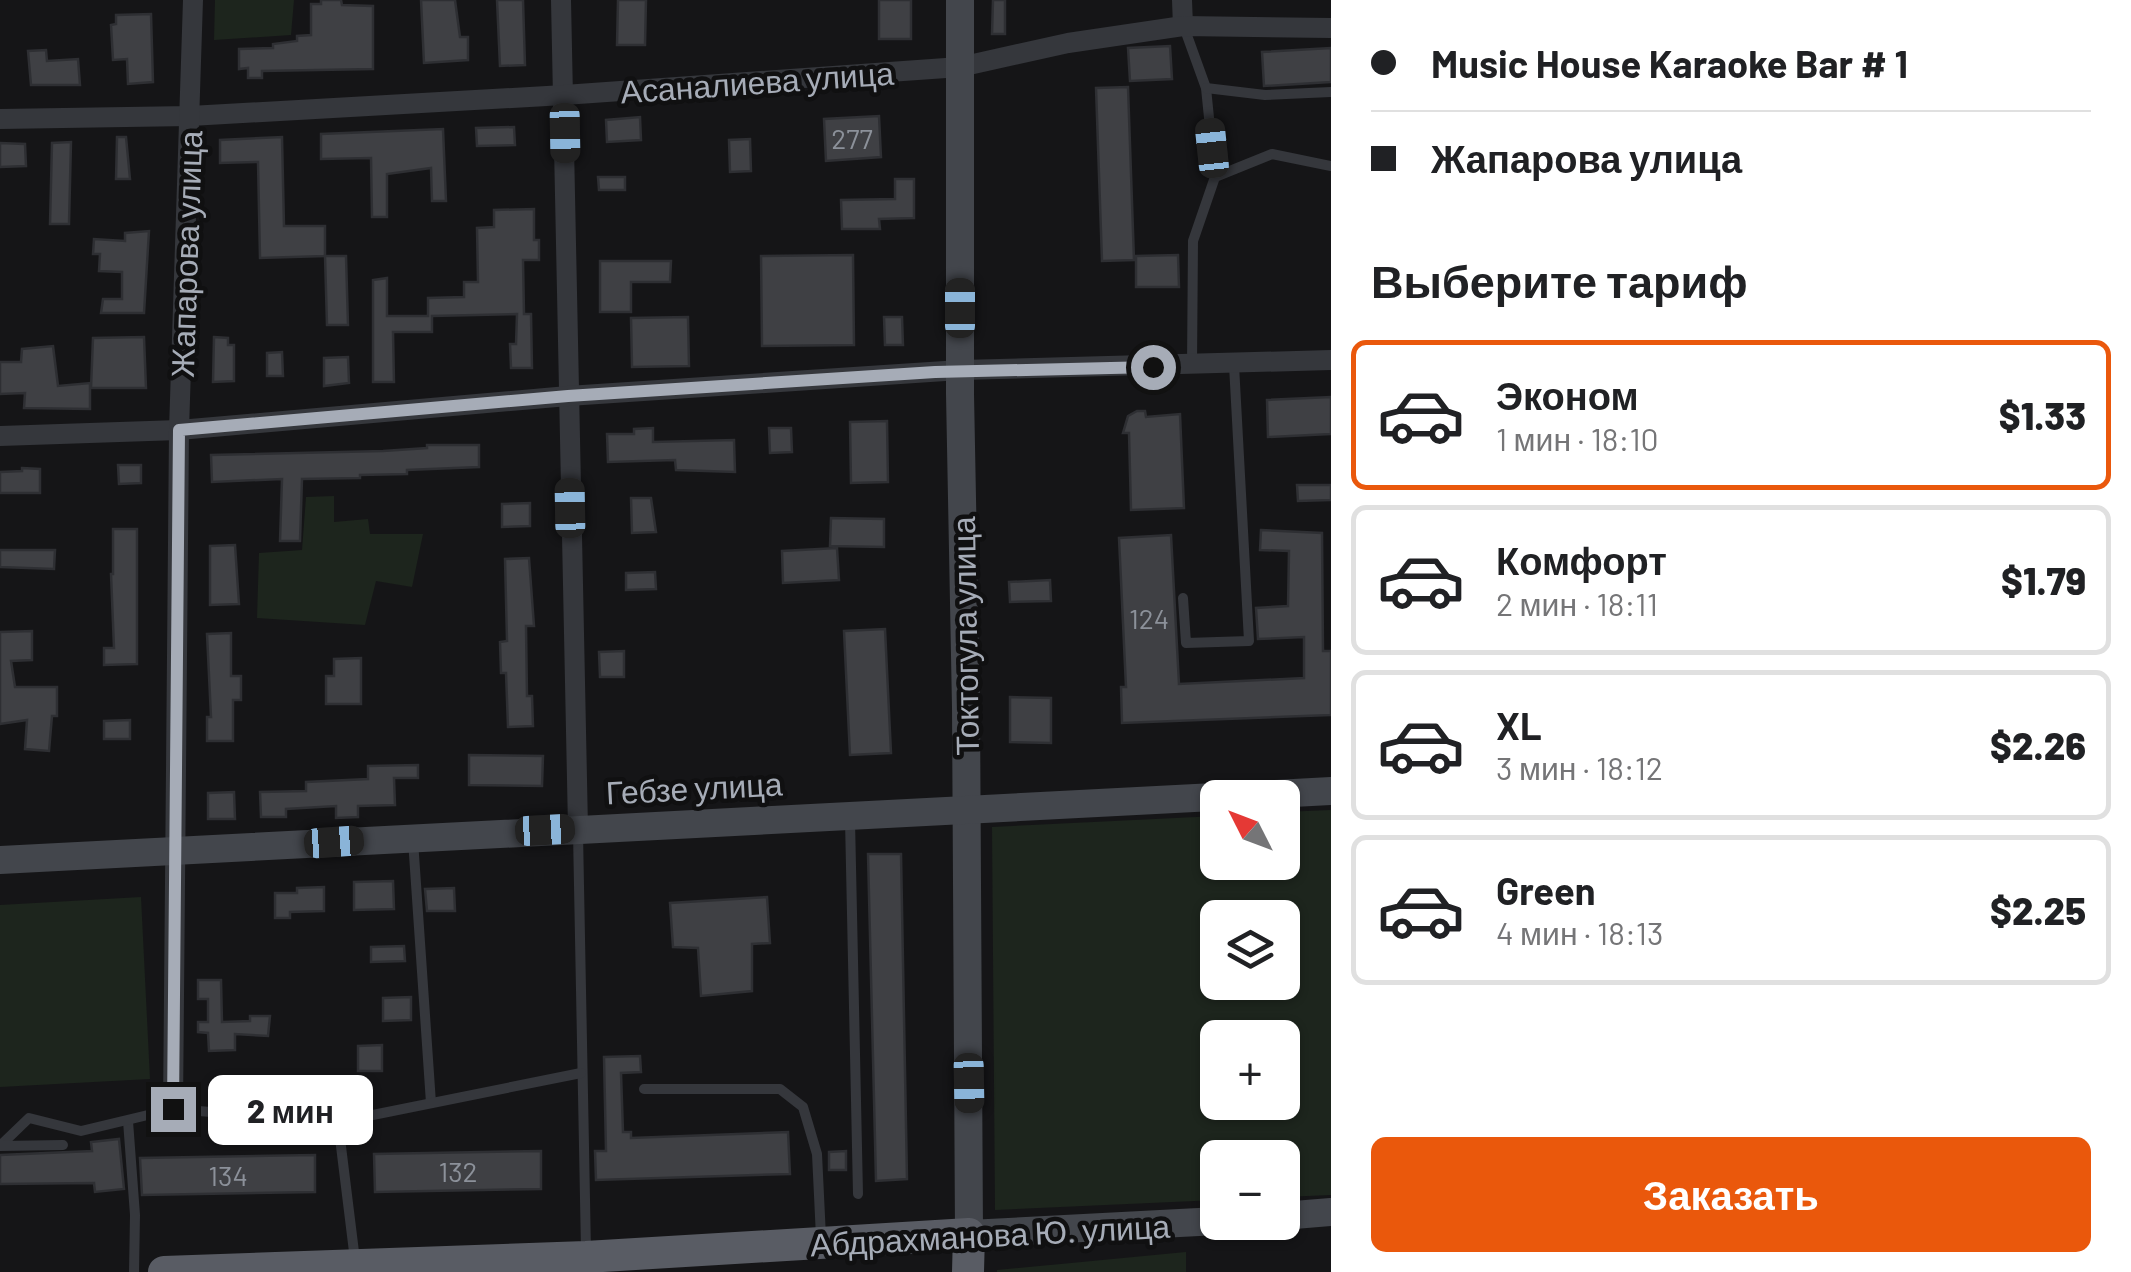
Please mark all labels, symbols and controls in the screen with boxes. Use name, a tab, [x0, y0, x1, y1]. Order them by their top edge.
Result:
text: Music House Karaoke Bar # 1	[1431, 40, 1908, 86]
street label: Асаналиева улица	[619, 52, 895, 110]
car	[549, 103, 581, 163]
car	[1194, 117, 1230, 179]
house number: 277	[831, 121, 873, 155]
street label: Жапарова улица	[162, 130, 209, 378]
text: Жапарова улица	[1431, 135, 1742, 181]
text: Выберите тариф	[1371, 253, 1748, 307]
car	[945, 278, 975, 338]
route start	[1131, 345, 1176, 390]
icon: car	[1376, 370, 1466, 460]
text: Эконом	[1496, 372, 1639, 418]
text: $1.33	[1999, 392, 2086, 438]
text: 1 мин · 18:10	[1496, 419, 1659, 457]
car	[554, 478, 586, 538]
street label: Токтогула улица	[943, 516, 986, 756]
icon: car	[1376, 535, 1466, 625]
text: Комфорт	[1496, 537, 1667, 583]
text: $1.79	[2001, 557, 2086, 603]
text: 2 мин · 18:11	[1496, 584, 1658, 622]
house number: 124	[1129, 601, 1169, 635]
icon: car	[1376, 700, 1466, 790]
text: XL	[1496, 702, 1542, 748]
text: $2.26	[1990, 722, 2086, 768]
text: 3 мин · 18:12	[1496, 748, 1663, 786]
street label: Гебзе улица	[605, 763, 783, 812]
north arrow	[1200, 780, 1300, 880]
map controls	[1200, 780, 1300, 1240]
car	[514, 813, 576, 847]
car	[303, 825, 365, 859]
icon: car	[1376, 865, 1466, 955]
text: Green	[1496, 867, 1596, 913]
text: $2.25	[1990, 887, 2086, 933]
button: layers	[1200, 900, 1300, 1000]
text: 4 мин · 18:13	[1496, 913, 1664, 951]
button: +	[1200, 1020, 1300, 1120]
car	[953, 1053, 985, 1113]
callout: 2 мин	[208, 1074, 373, 1144]
route end	[151, 1087, 196, 1132]
text: 2 мин	[247, 1091, 334, 1129]
button: Заказать	[1371, 1137, 2091, 1252]
button: −	[1200, 1140, 1300, 1240]
house number: 132	[438, 1154, 478, 1188]
house number: 134	[208, 1158, 248, 1192]
street label: Абдрахманова Ю. улица	[809, 1206, 1171, 1263]

